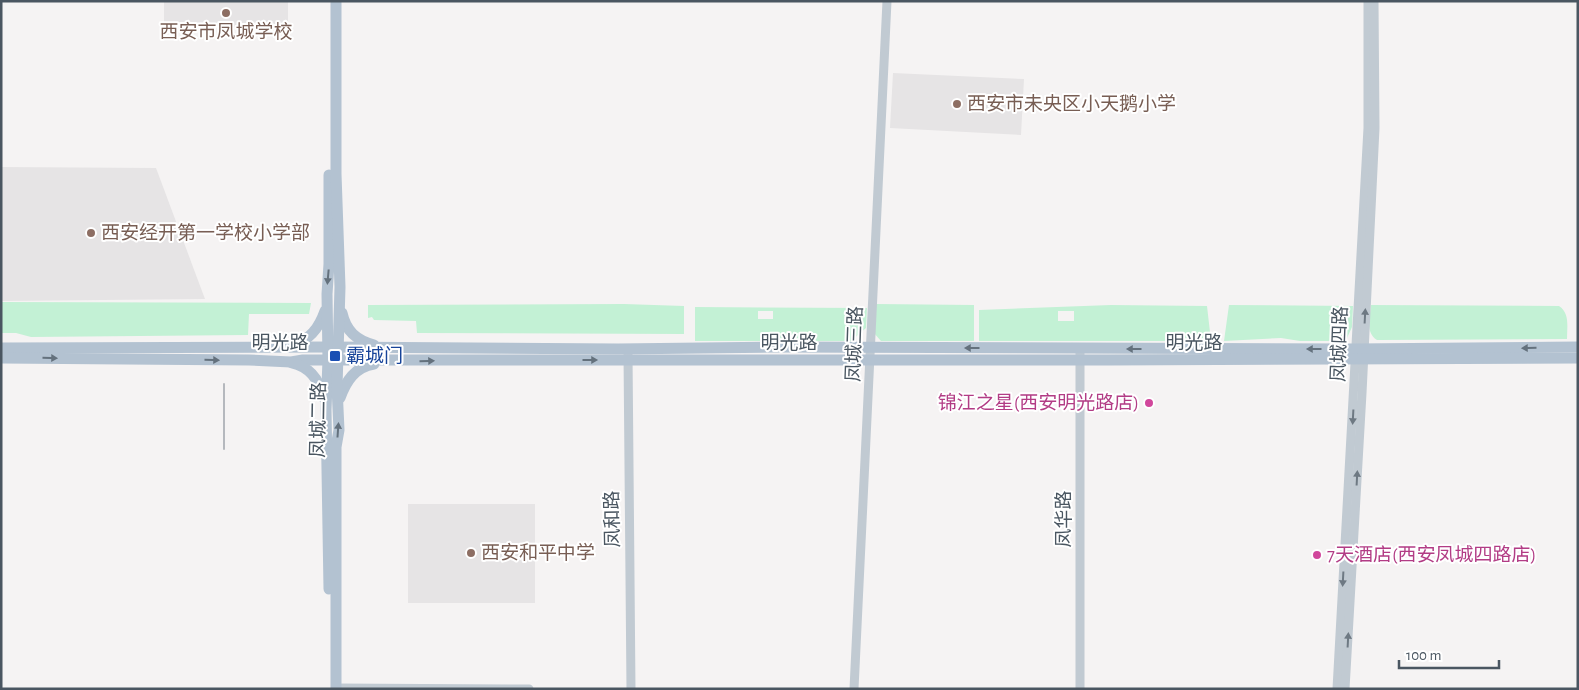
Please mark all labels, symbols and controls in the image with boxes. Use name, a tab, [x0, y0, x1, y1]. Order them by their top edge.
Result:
marker: 西安市凤城学校	[220, 7, 232, 19]
place label: 西安市凤城学校	[159, 21, 293, 42]
place label: 西安市未央区小天鹅小学	[967, 93, 1176, 114]
marker: 西安市未央区小天鹅小学	[951, 98, 963, 110]
place label: 西安经开第一学校小学部	[101, 222, 310, 243]
marker: 西安经开第一学校小学部	[85, 227, 97, 239]
one-way arrow	[324, 270, 332, 286]
street label: 凤城三路	[843, 306, 866, 382]
street label: 凤城四路	[1328, 306, 1351, 382]
one-way arrow	[1362, 307, 1370, 323]
street label: 明光路	[251, 333, 309, 353]
street label: 明光路	[760, 333, 818, 353]
street label: 明光路	[1165, 333, 1223, 353]
one-way arrow	[963, 344, 979, 352]
one-way arrow	[1521, 344, 1537, 352]
one-way arrow	[1126, 345, 1142, 353]
one-way arrow	[1306, 345, 1322, 353]
place label: 霸城门	[346, 346, 403, 366]
marker: 霸城门	[328, 349, 342, 363]
one-way arrow	[42, 354, 58, 362]
one-way arrow	[205, 356, 221, 364]
one-way arrow	[582, 356, 598, 364]
one-way arrow	[419, 357, 435, 365]
street label: 凤城二路	[308, 382, 329, 458]
place label: 锦江之星(西安明光路店)	[938, 392, 1139, 413]
marker: 锦江之星(西安明光路店)	[1143, 397, 1155, 409]
one-way arrow	[1348, 409, 1356, 425]
one-way arrow	[334, 422, 342, 438]
one-way arrow	[1354, 470, 1362, 486]
street label: 凤和路	[602, 490, 623, 548]
street label: 凤华路	[1054, 490, 1074, 548]
place label: 西安和平中学	[481, 542, 595, 563]
place label: 7天酒店(西安凤城四路店)	[1327, 544, 1536, 565]
marker: 西安和平中学	[465, 547, 477, 559]
marker: 7天酒店(西安凤城四路店)	[1311, 549, 1323, 561]
one-way arrow	[1339, 572, 1347, 588]
one-way arrow	[1344, 632, 1352, 648]
scale bar	[1399, 638, 1499, 670]
text: 100 m	[1406, 648, 1441, 663]

